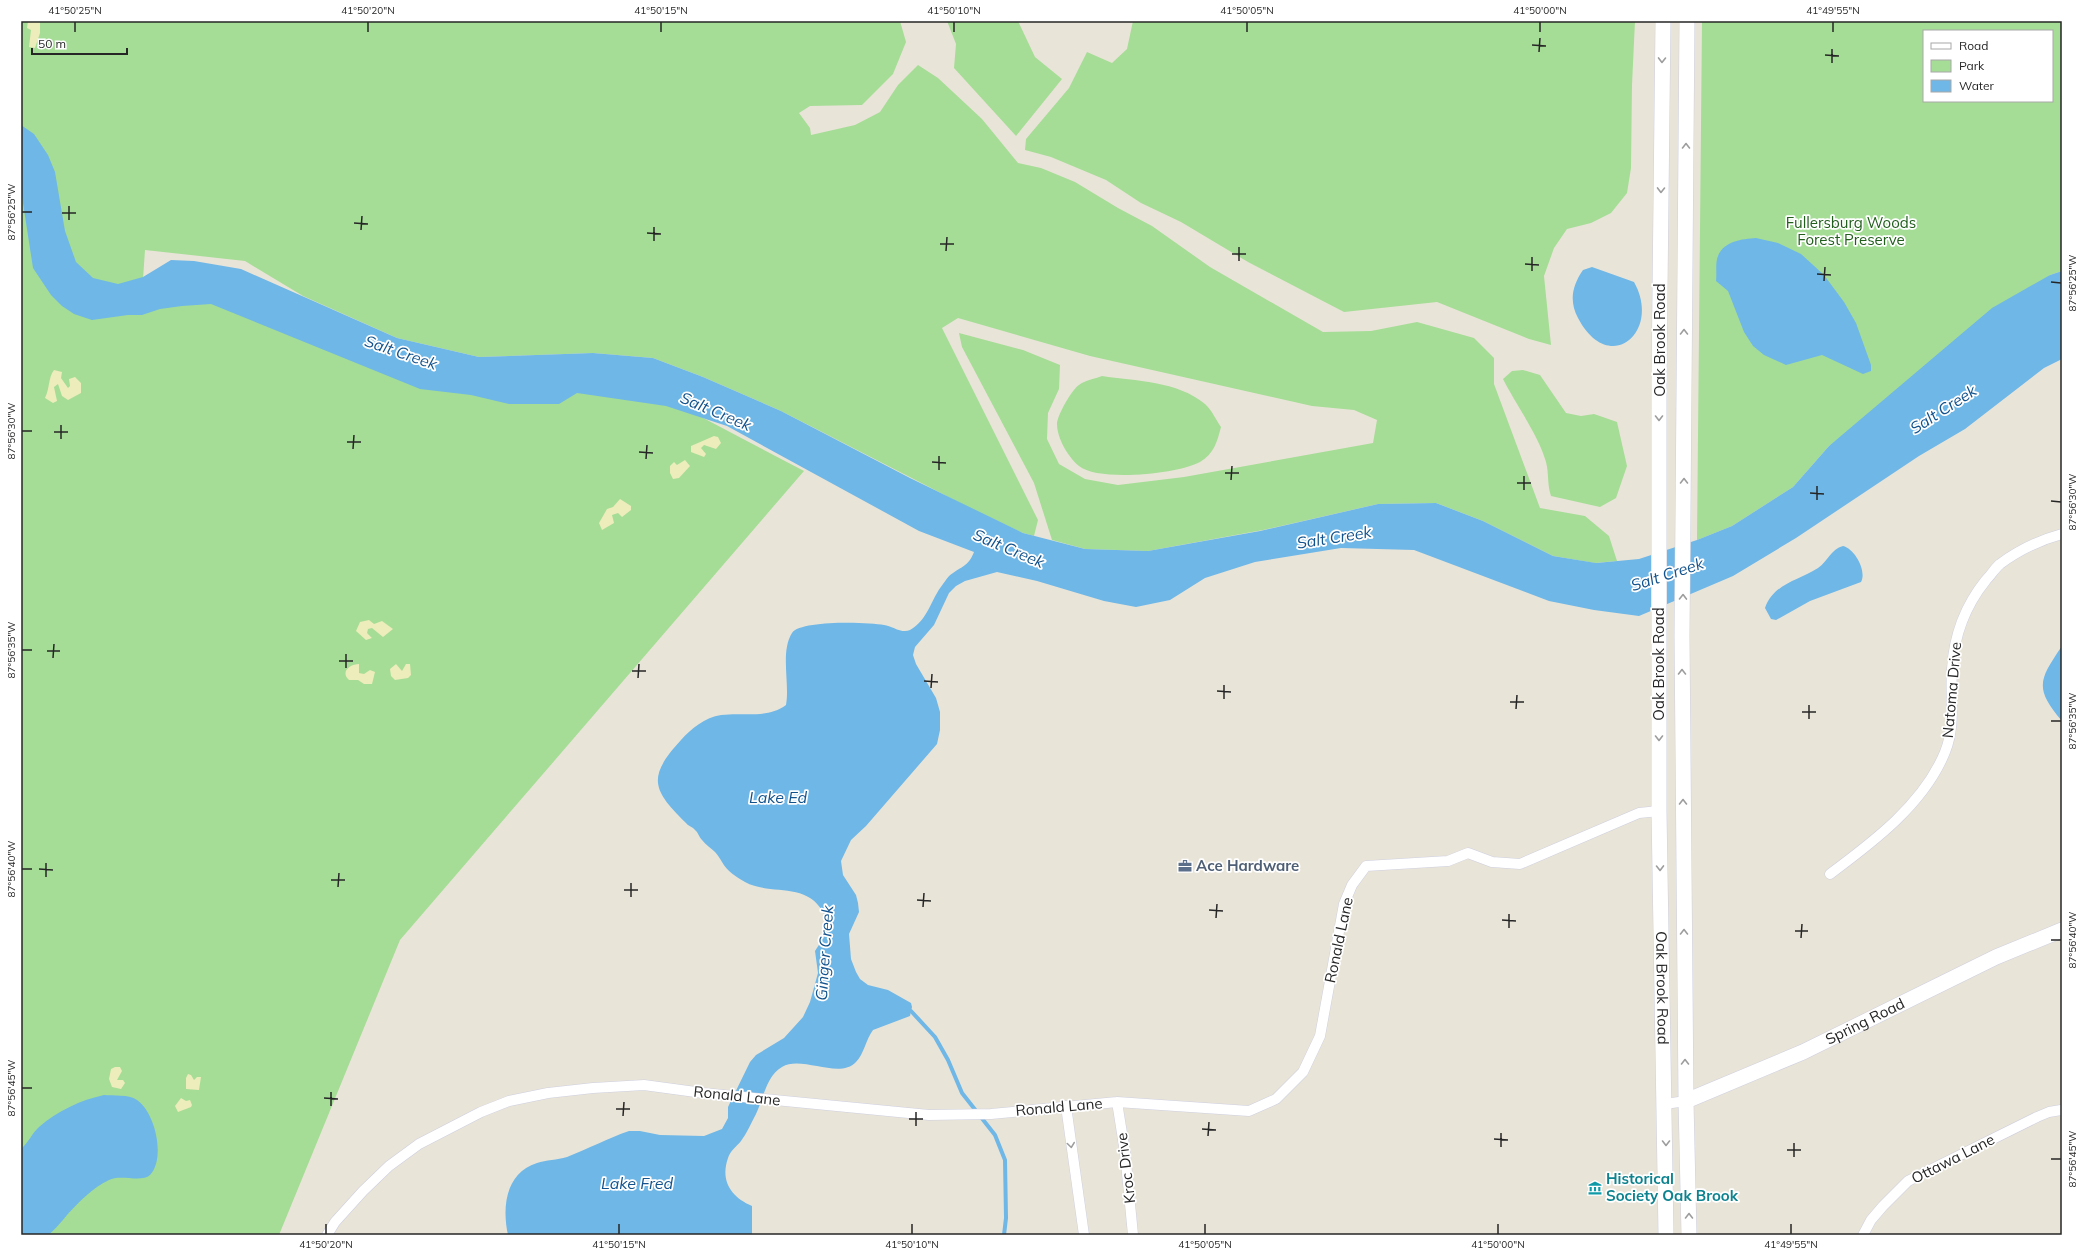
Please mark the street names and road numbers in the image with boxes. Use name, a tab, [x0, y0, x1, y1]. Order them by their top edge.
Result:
street label: Oak Brook Road	[1650, 283, 1669, 397]
street label: Oak Brook Road	[1649, 607, 1668, 721]
street label: Natoma Drive	[1938, 641, 1965, 739]
street label: Ronald Lane	[1320, 895, 1357, 985]
street label: Oak Brook Road	[1652, 931, 1673, 1045]
street label: Spring Road	[1822, 993, 1908, 1049]
street label: Ronald Lane	[693, 1081, 781, 1110]
street label: Ronald Lane	[1015, 1093, 1103, 1120]
street label: Ottawa Lane	[1908, 1129, 1998, 1188]
street label: Kroc Drive	[1112, 1132, 1139, 1204]

